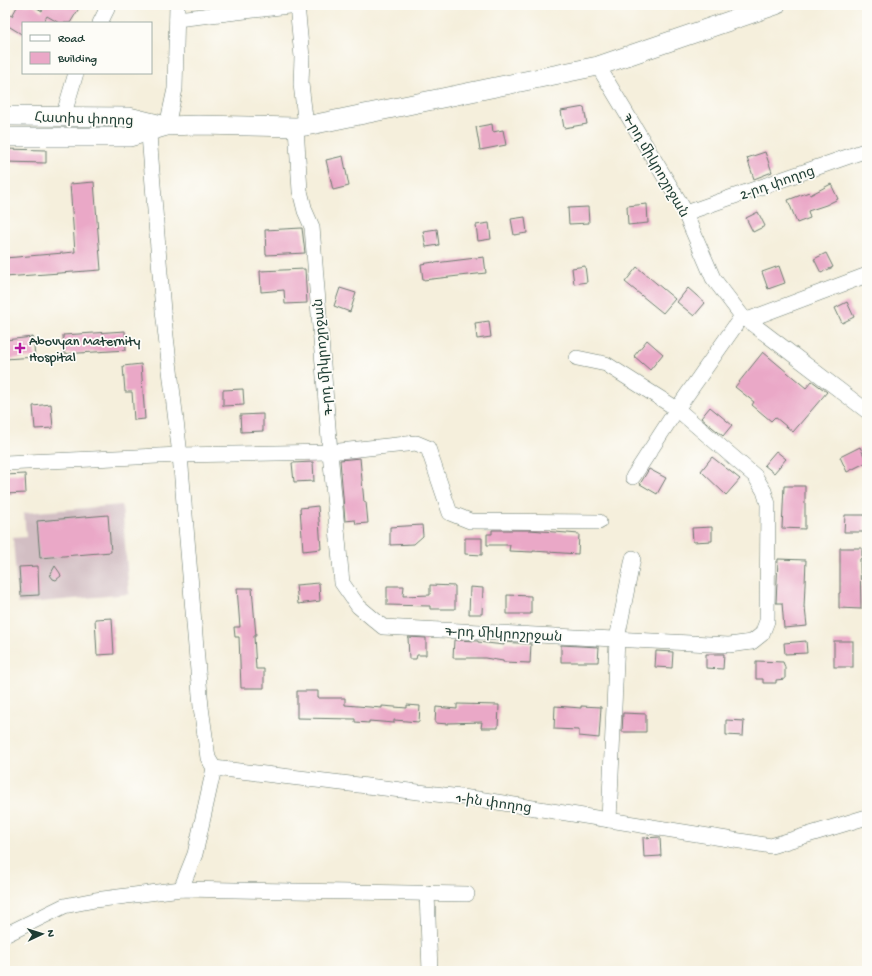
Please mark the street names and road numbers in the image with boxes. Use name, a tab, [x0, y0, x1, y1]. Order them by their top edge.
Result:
street label: Հատիս փողոց	[34, 110, 134, 131]
street label: 7-րդ միկրոշրջան	[618, 110, 691, 221]
street label: 2-րդ փողոց	[738, 164, 817, 205]
street label: 7-րդ միկրոշրջան	[311, 298, 338, 417]
street label: 7-րդ միկրոշրջան	[444, 624, 563, 647]
street label: 1-ին փողոց	[454, 791, 533, 818]

